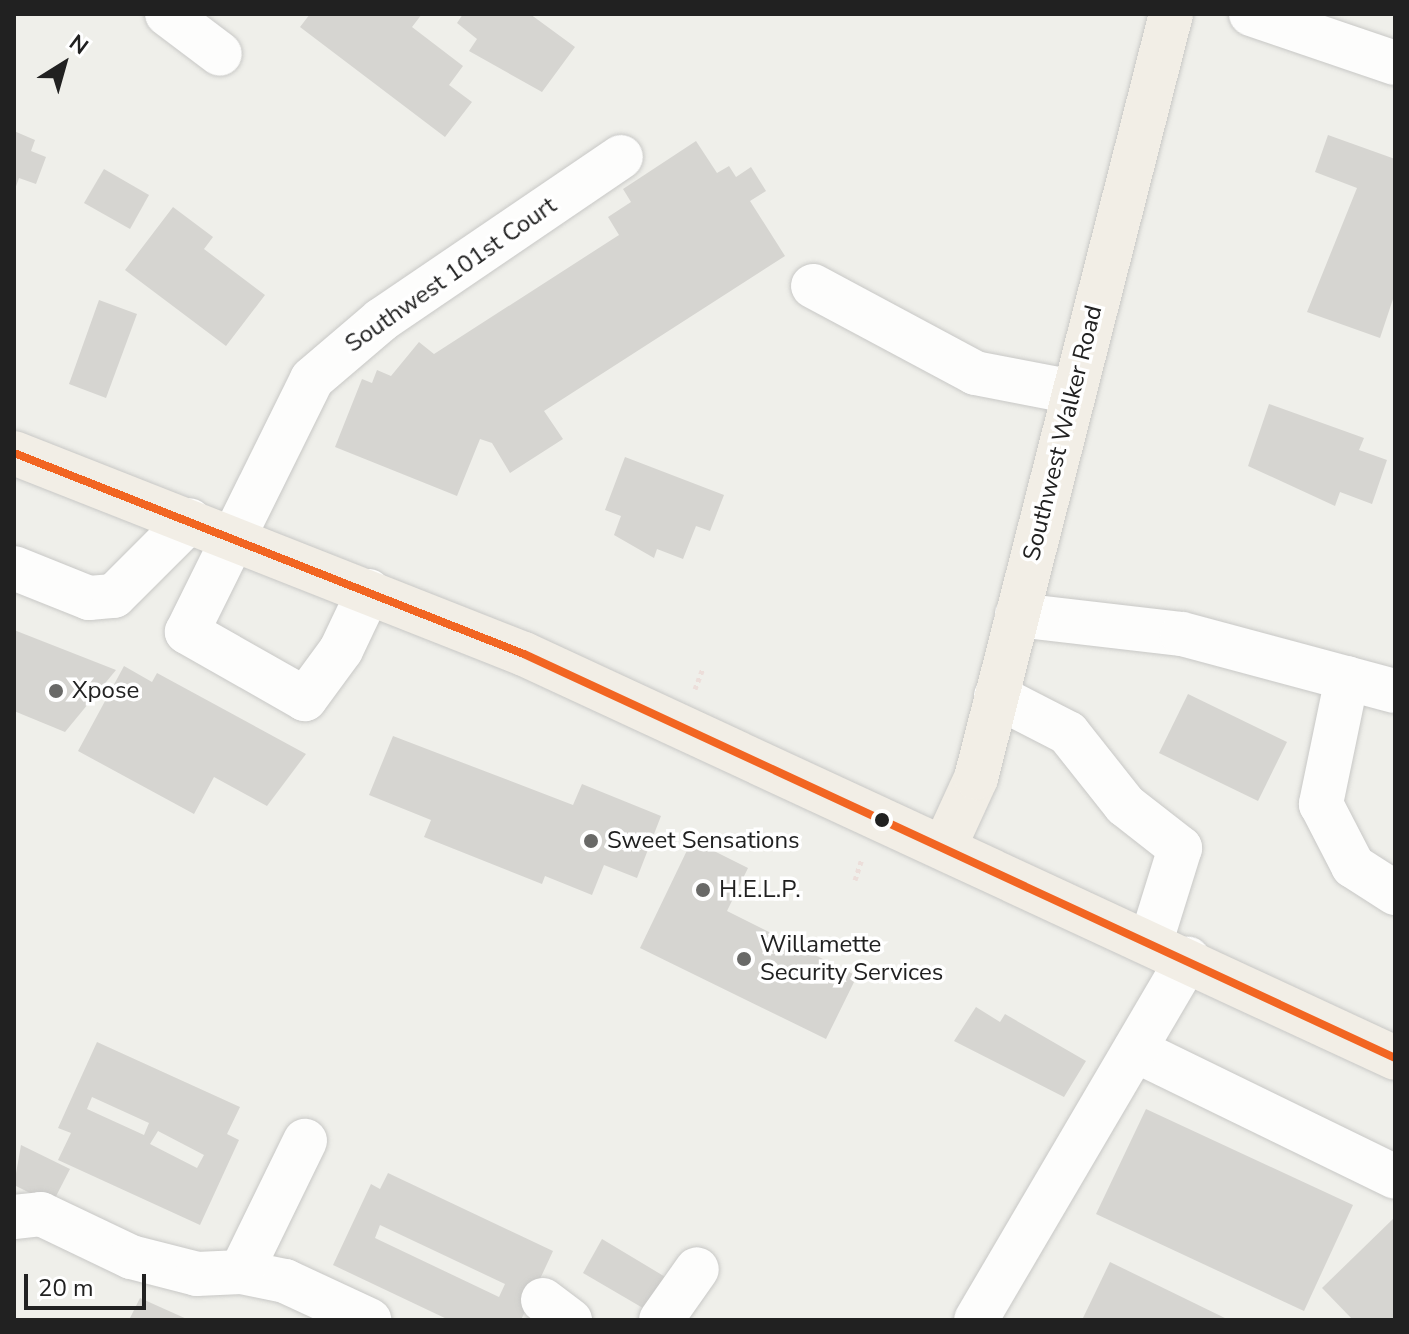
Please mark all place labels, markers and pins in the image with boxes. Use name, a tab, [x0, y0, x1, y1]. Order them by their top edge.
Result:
place label: Xpose	[72, 677, 139, 705]
marker: Xpose	[47, 682, 65, 700]
unlabelled marker	[874, 812, 890, 828]
place label: Sweet Sensations	[607, 827, 800, 855]
marker: Sweet Sensations	[582, 832, 600, 850]
place label: H.E.L.P.	[719, 876, 801, 904]
marker: H.E.L.P.	[694, 881, 712, 899]
place label: Willamette Security Services	[760, 931, 943, 987]
marker: Willamette Security Services	[735, 950, 753, 968]

